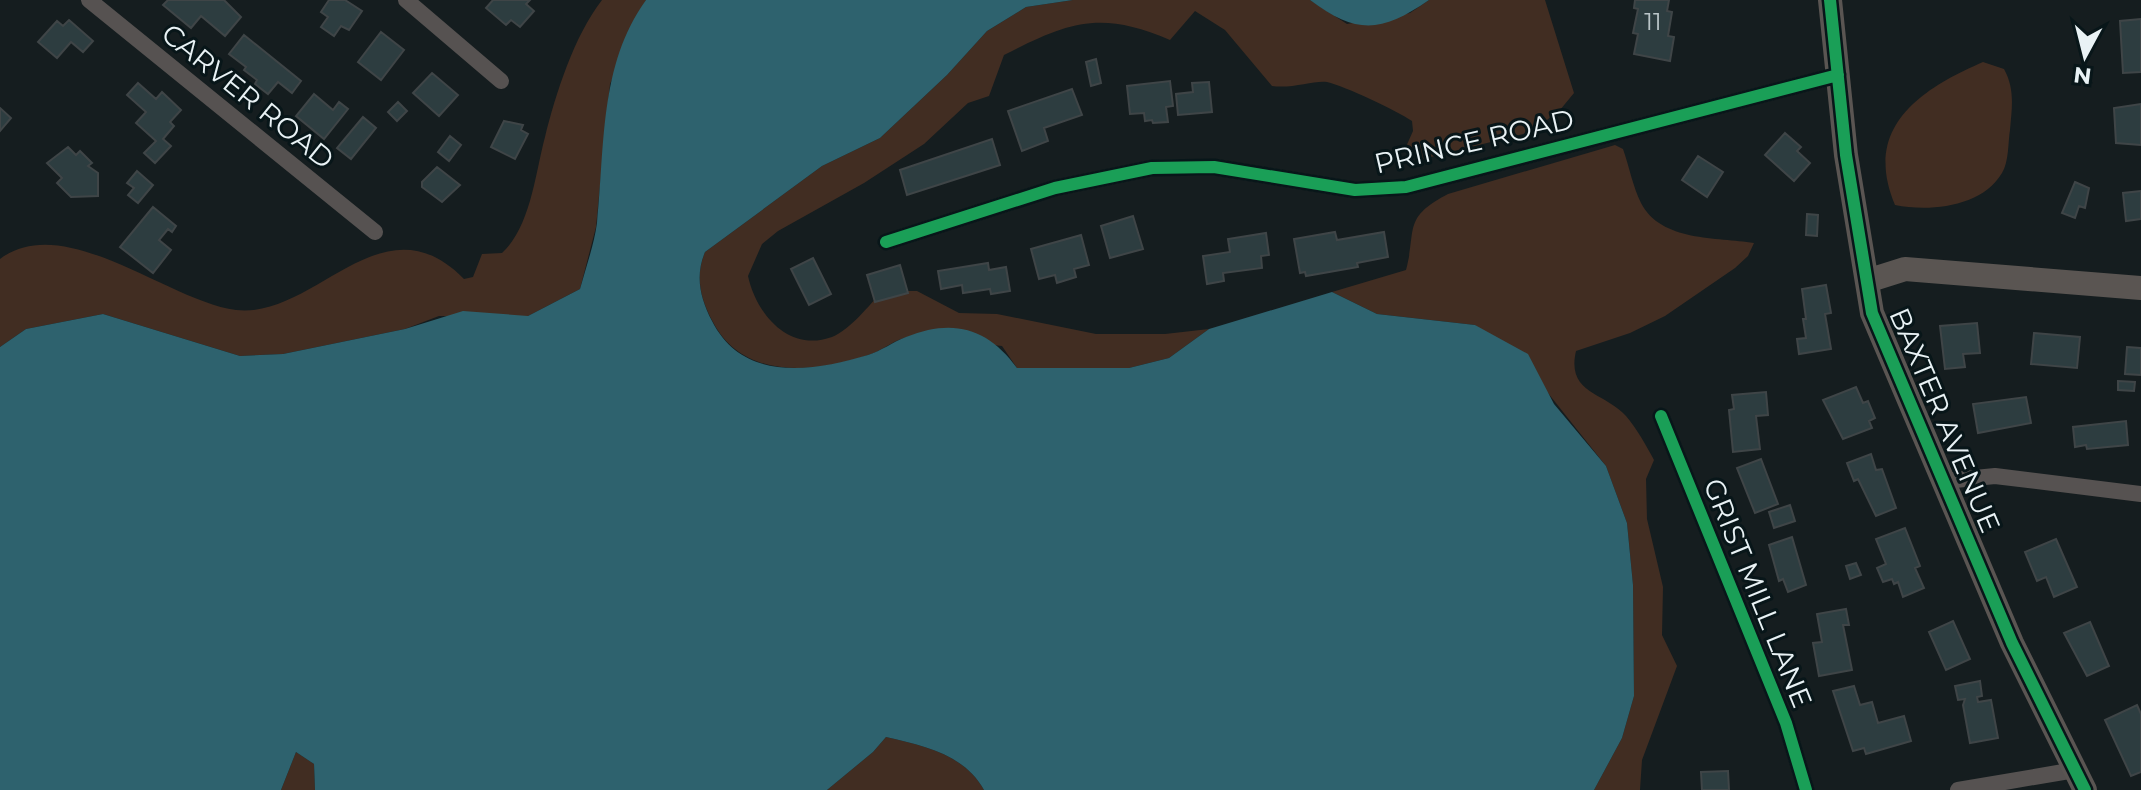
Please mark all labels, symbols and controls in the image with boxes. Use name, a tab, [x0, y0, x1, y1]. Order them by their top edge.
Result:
house number: 11	[1644, 7, 1662, 36]
street label: CARVER ROAD	[155, 16, 341, 176]
north arrow	[2045, 16, 2125, 96]
text: N	[2072, 61, 2093, 90]
street label: PRINCE ROAD	[1371, 102, 1577, 180]
street label: BAXTER AVENUE	[1882, 303, 2008, 537]
street label: GRIST MILL LANE	[1696, 473, 1820, 713]

